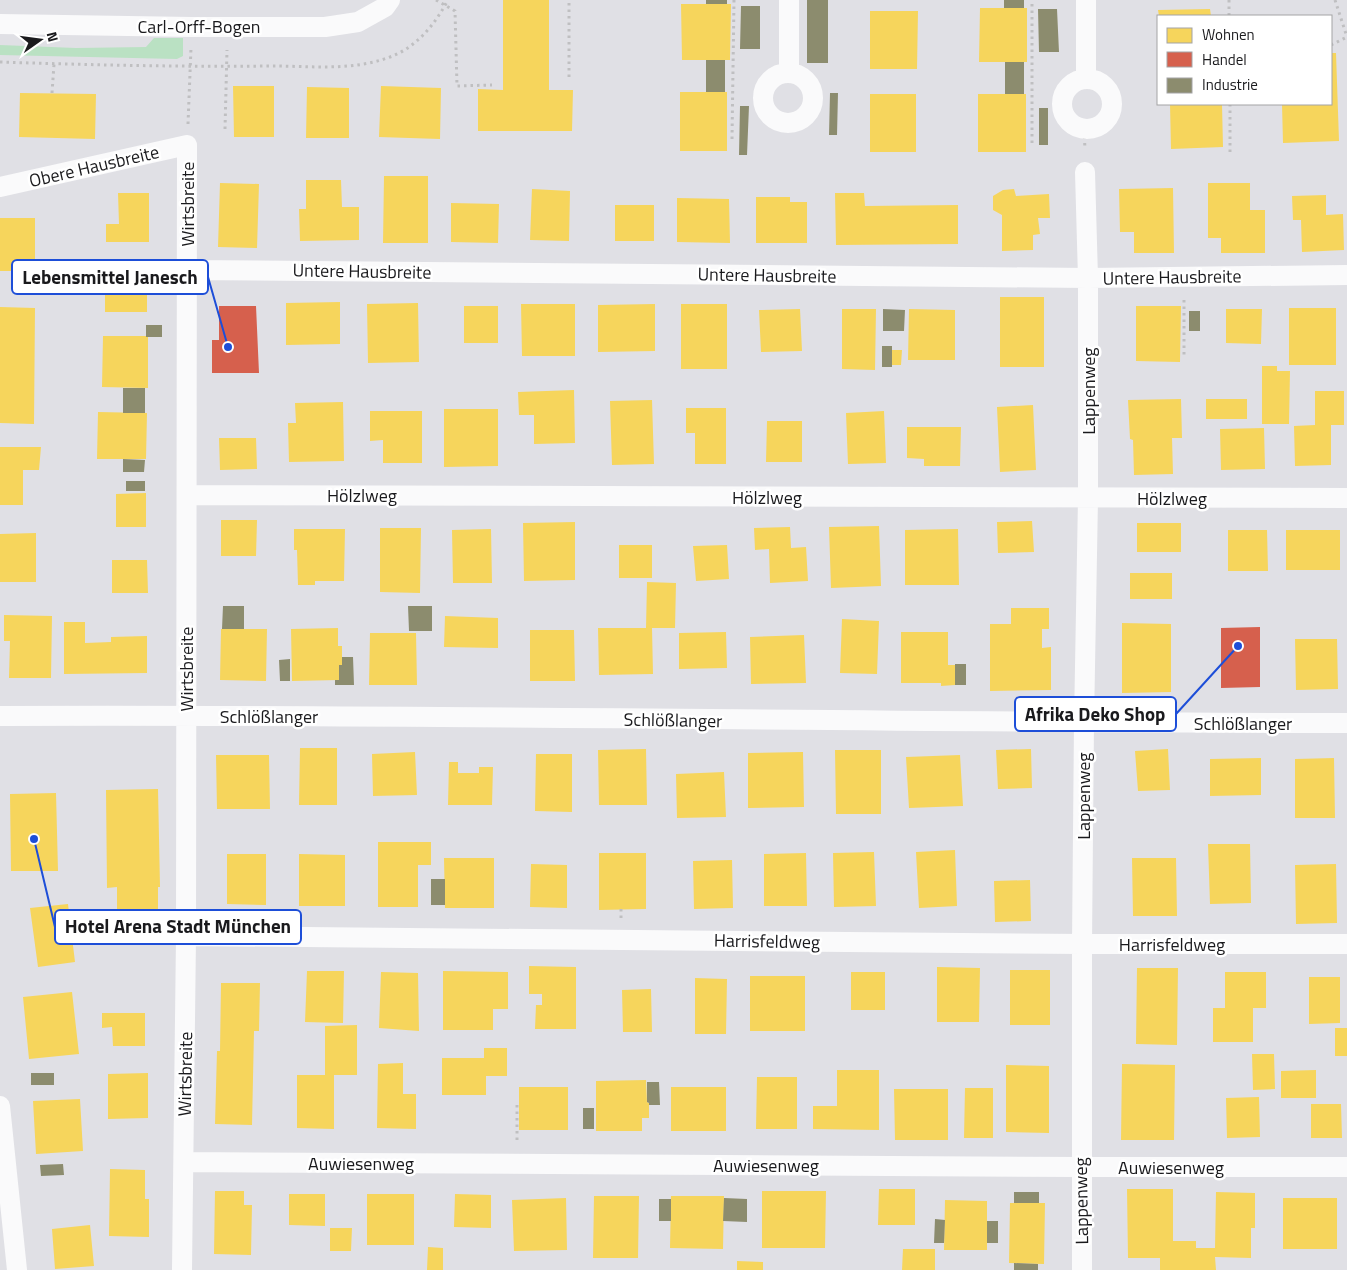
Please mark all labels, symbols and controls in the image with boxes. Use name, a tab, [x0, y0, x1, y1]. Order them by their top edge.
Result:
street label: Carl-Orff-Bogen	[138, 13, 260, 40]
north arrow	[15, 15, 65, 65]
legend	[1157, 15, 1332, 105]
text: Wohnen	[1202, 23, 1255, 46]
text: N	[42, 29, 64, 44]
text: Handel	[1202, 48, 1247, 71]
text: Industrie	[1202, 73, 1258, 96]
street label: Obere Hausbreite	[26, 138, 162, 194]
street label: Wirtsbreite	[174, 162, 201, 246]
street label: Untere Hausbreite	[292, 256, 432, 286]
callout: Lebensmittel Janesch	[12, 260, 208, 294]
street label: Untere Hausbreite	[697, 260, 837, 290]
text: Lebensmittel Janesch	[22, 262, 198, 291]
street label: Untere Hausbreite	[1102, 262, 1242, 292]
street label: Lappenweg	[1075, 347, 1102, 435]
street label: Hölzlweg	[327, 482, 397, 509]
street label: Hölzlweg	[732, 484, 802, 511]
street label: Hölzlweg	[1137, 485, 1207, 512]
street label: Wirtsbreite	[173, 627, 200, 711]
callout: Afrika Deko Shop	[1015, 697, 1176, 731]
text: Afrika Deko Shop	[1025, 699, 1165, 728]
street label: Schlößlanger	[220, 703, 318, 730]
street label: Schlößlanger	[623, 706, 723, 734]
street label: Schlößlanger	[1194, 710, 1292, 737]
street label: Lappenweg	[1070, 752, 1097, 840]
callout: Hotel Arena Stadt München	[55, 910, 301, 944]
text: Hotel Arena Stadt München	[65, 911, 291, 940]
street label: Harrisfeldweg	[714, 927, 820, 955]
street label: Harrisfeldweg	[1119, 931, 1225, 958]
street label: Wirtsbreite	[171, 1031, 199, 1117]
street label: Auwiesenweg	[308, 1150, 414, 1177]
street label: Auwiesenweg	[713, 1152, 819, 1179]
street label: Auwiesenweg	[1118, 1154, 1224, 1181]
street label: Lappenweg	[1067, 1157, 1095, 1245]

